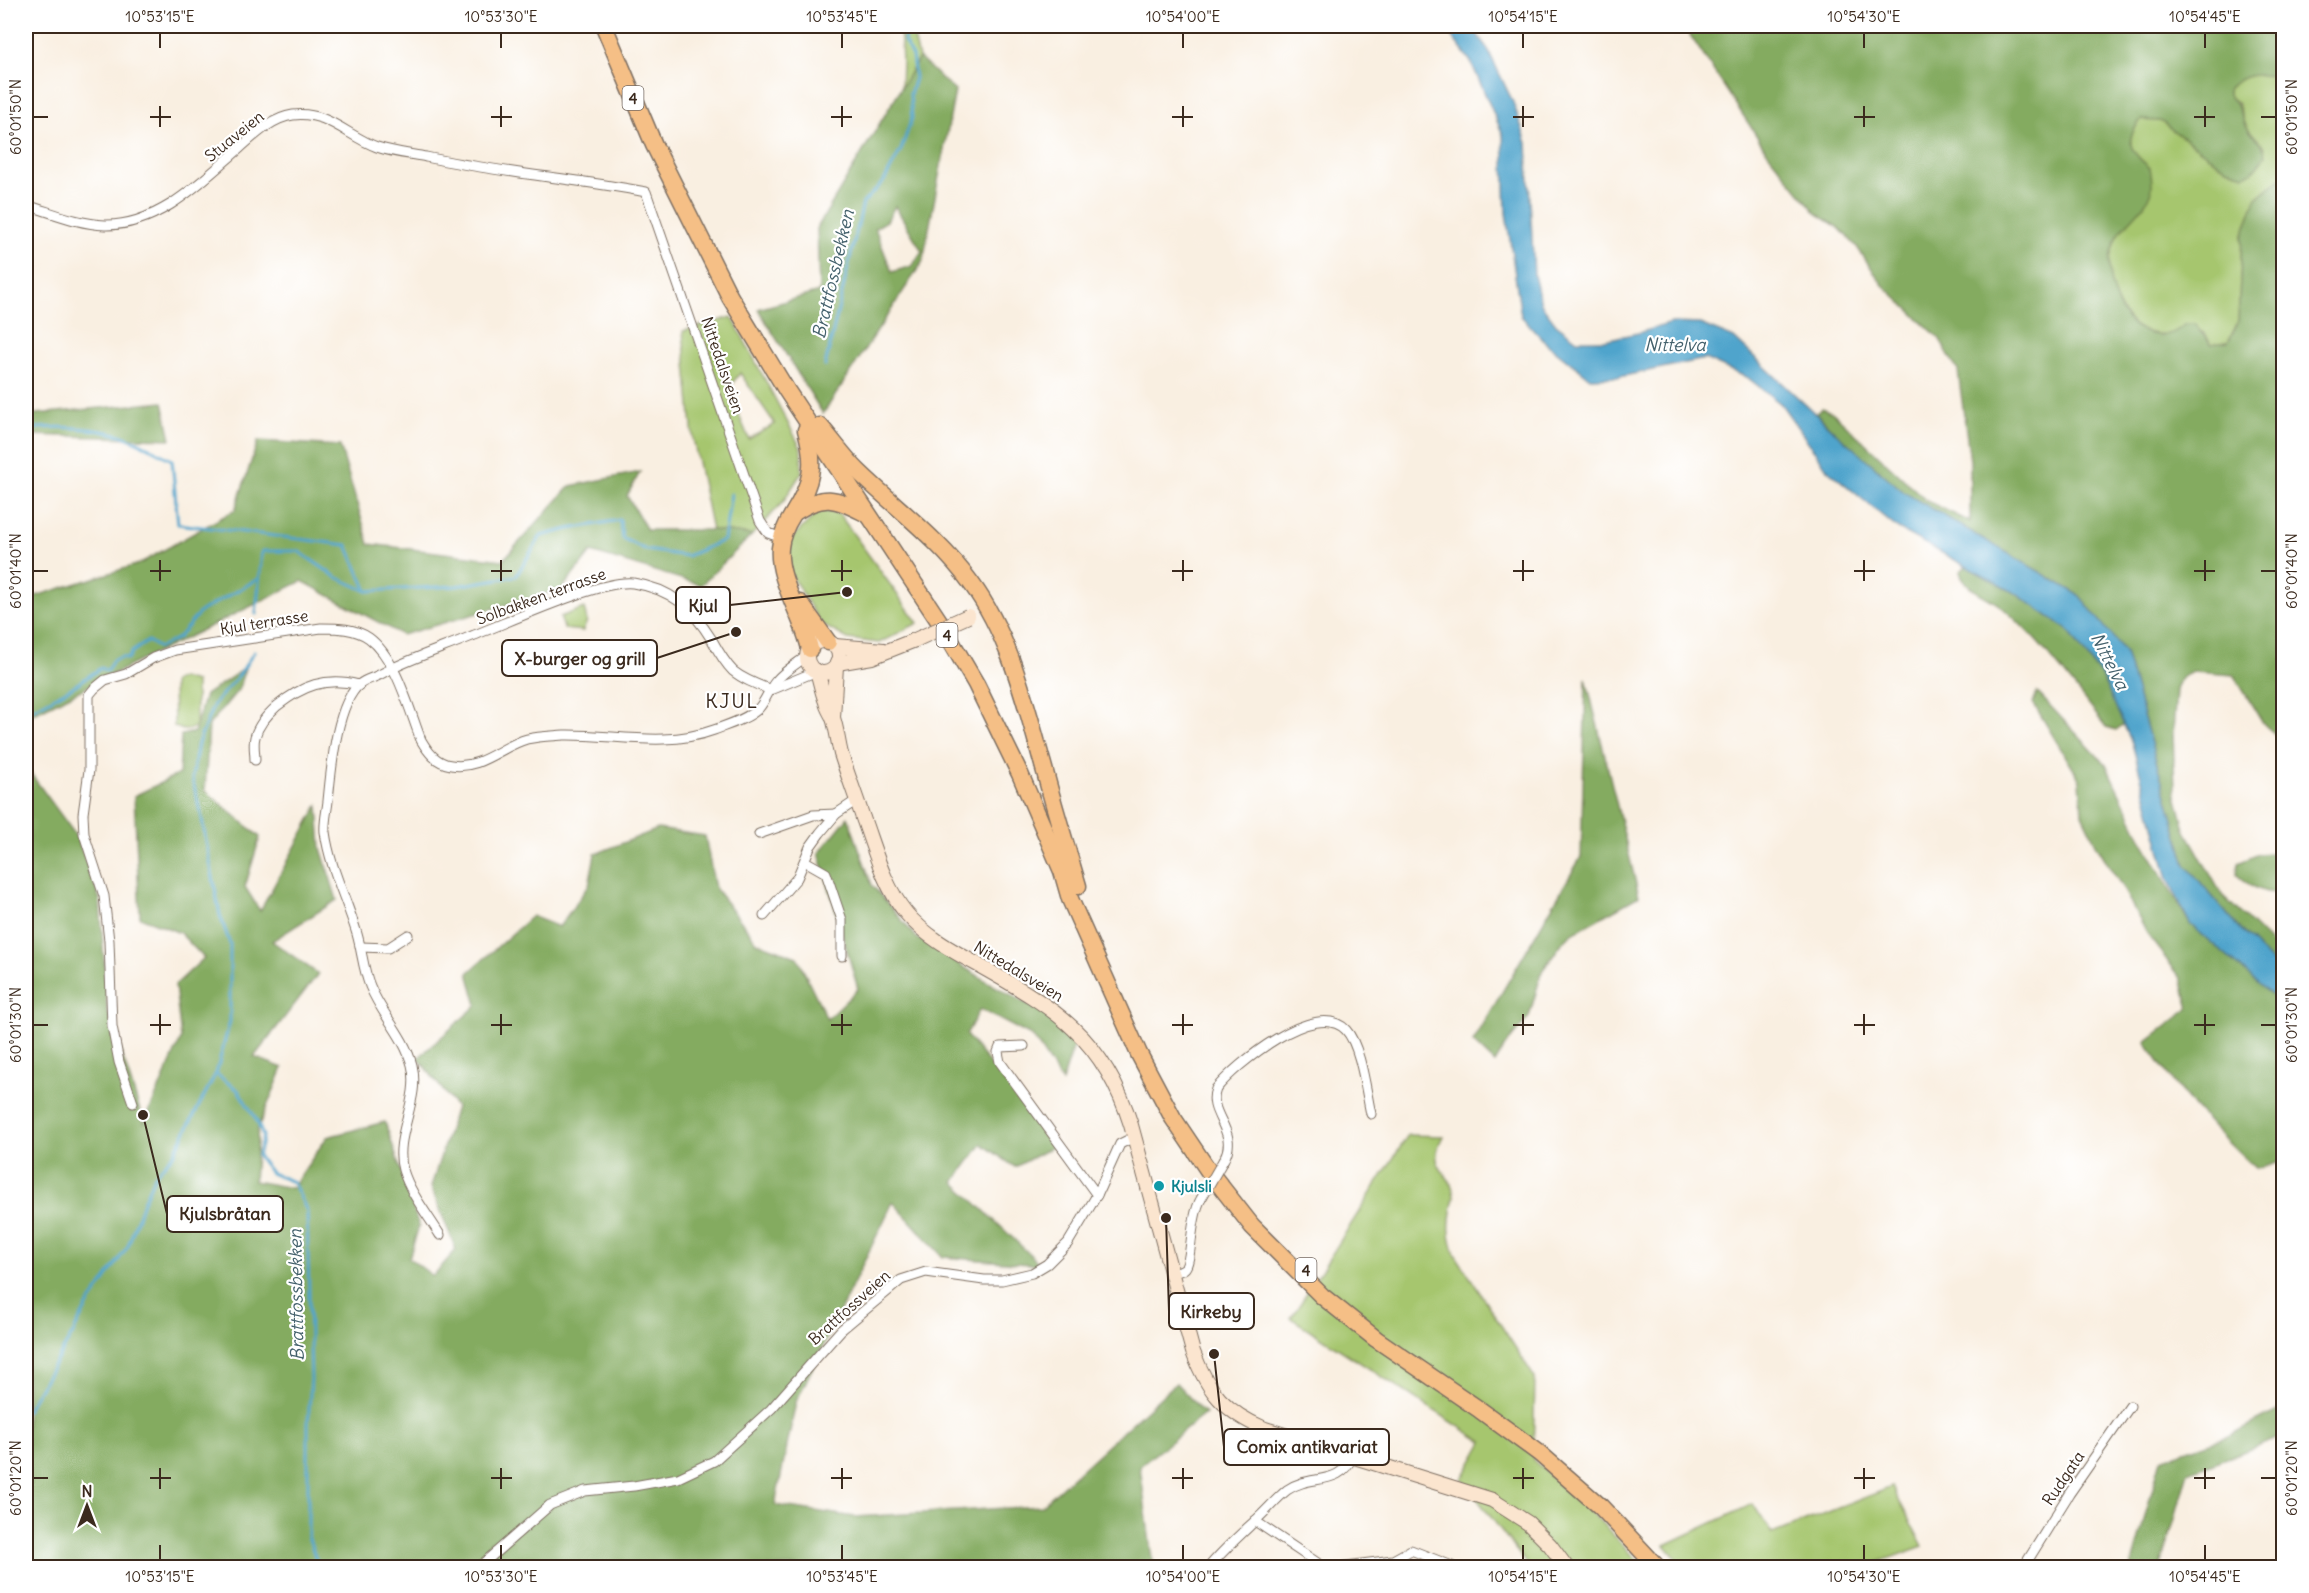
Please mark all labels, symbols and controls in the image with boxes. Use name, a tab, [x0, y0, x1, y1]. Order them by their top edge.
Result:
text: 10°53'15"E	[125, 7, 195, 26]
text: 10°53'30"E	[464, 7, 538, 26]
text: 10°53'45"E	[806, 7, 878, 26]
text: 10°54'00"E	[1146, 7, 1221, 26]
text: 10°54'15"E	[1488, 7, 1558, 26]
text: 10°54'30"E	[1827, 7, 1901, 26]
text: 10°54'45"E	[2169, 7, 2241, 26]
text: 60°01'50"N	[6, 79, 25, 155]
text: 60°01'50"N	[2282, 79, 2301, 155]
road number: 4	[622, 86, 644, 110]
street label: Stuaveien	[200, 106, 268, 166]
water label: Brattfossbekken	[807, 207, 859, 341]
street label: Nittedalsveien	[697, 314, 749, 416]
water label: Nittelva	[1645, 333, 1707, 356]
text: 60°01'40"N	[6, 533, 25, 609]
text: 60°01'40"N	[2282, 533, 2301, 609]
street label: Solbakken terrasse	[474, 563, 608, 629]
callout: Kjul	[676, 587, 730, 623]
text: Kjul	[688, 594, 718, 617]
street label: Kjul terrasse	[218, 605, 310, 639]
road number: 4	[936, 623, 958, 647]
water label: Nittelva	[2086, 629, 2135, 695]
callout: X-burger og grill	[502, 640, 657, 676]
text: X-burger og grill	[514, 647, 646, 670]
district label: KJUL	[705, 688, 759, 713]
street label: Nittedalsveien	[971, 936, 1067, 1006]
text: 60°01'30"N	[6, 987, 25, 1063]
text: 60°01'30"N	[2282, 987, 2301, 1063]
place label: Kjulsli	[1171, 1176, 1212, 1196]
marker: Kjulsli	[1152, 1179, 1166, 1193]
callout: Kjulsbråtan	[167, 1196, 283, 1232]
text: Kjulsbråtan	[179, 1202, 272, 1225]
water label: Brattfossbekken	[283, 1228, 309, 1361]
road number: 4	[1296, 1258, 1316, 1282]
street label: Brattfossveien	[804, 1265, 894, 1349]
callout: Kirkeby	[1169, 1293, 1254, 1329]
text: Kirkeby	[1180, 1300, 1242, 1323]
callout: Comix antikvariat	[1224, 1429, 1389, 1465]
text: Comix antikvariat	[1236, 1435, 1379, 1458]
text: 60°01'20"N	[6, 1440, 25, 1516]
text: 60°01'20"N	[2282, 1440, 2301, 1516]
street label: Rudgata	[2038, 1447, 2088, 1509]
north arrow	[57, 1476, 117, 1536]
text: N	[81, 1481, 93, 1501]
text: 10°53'15"E	[125, 1567, 195, 1586]
text: 10°53'30"E	[464, 1567, 538, 1586]
text: 10°53'45"E	[806, 1567, 878, 1586]
text: 10°54'00"E	[1146, 1567, 1221, 1586]
text: 10°54'15"E	[1488, 1567, 1558, 1586]
text: 10°54'30"E	[1827, 1567, 1901, 1586]
text: 10°54'45"E	[2169, 1567, 2241, 1586]

